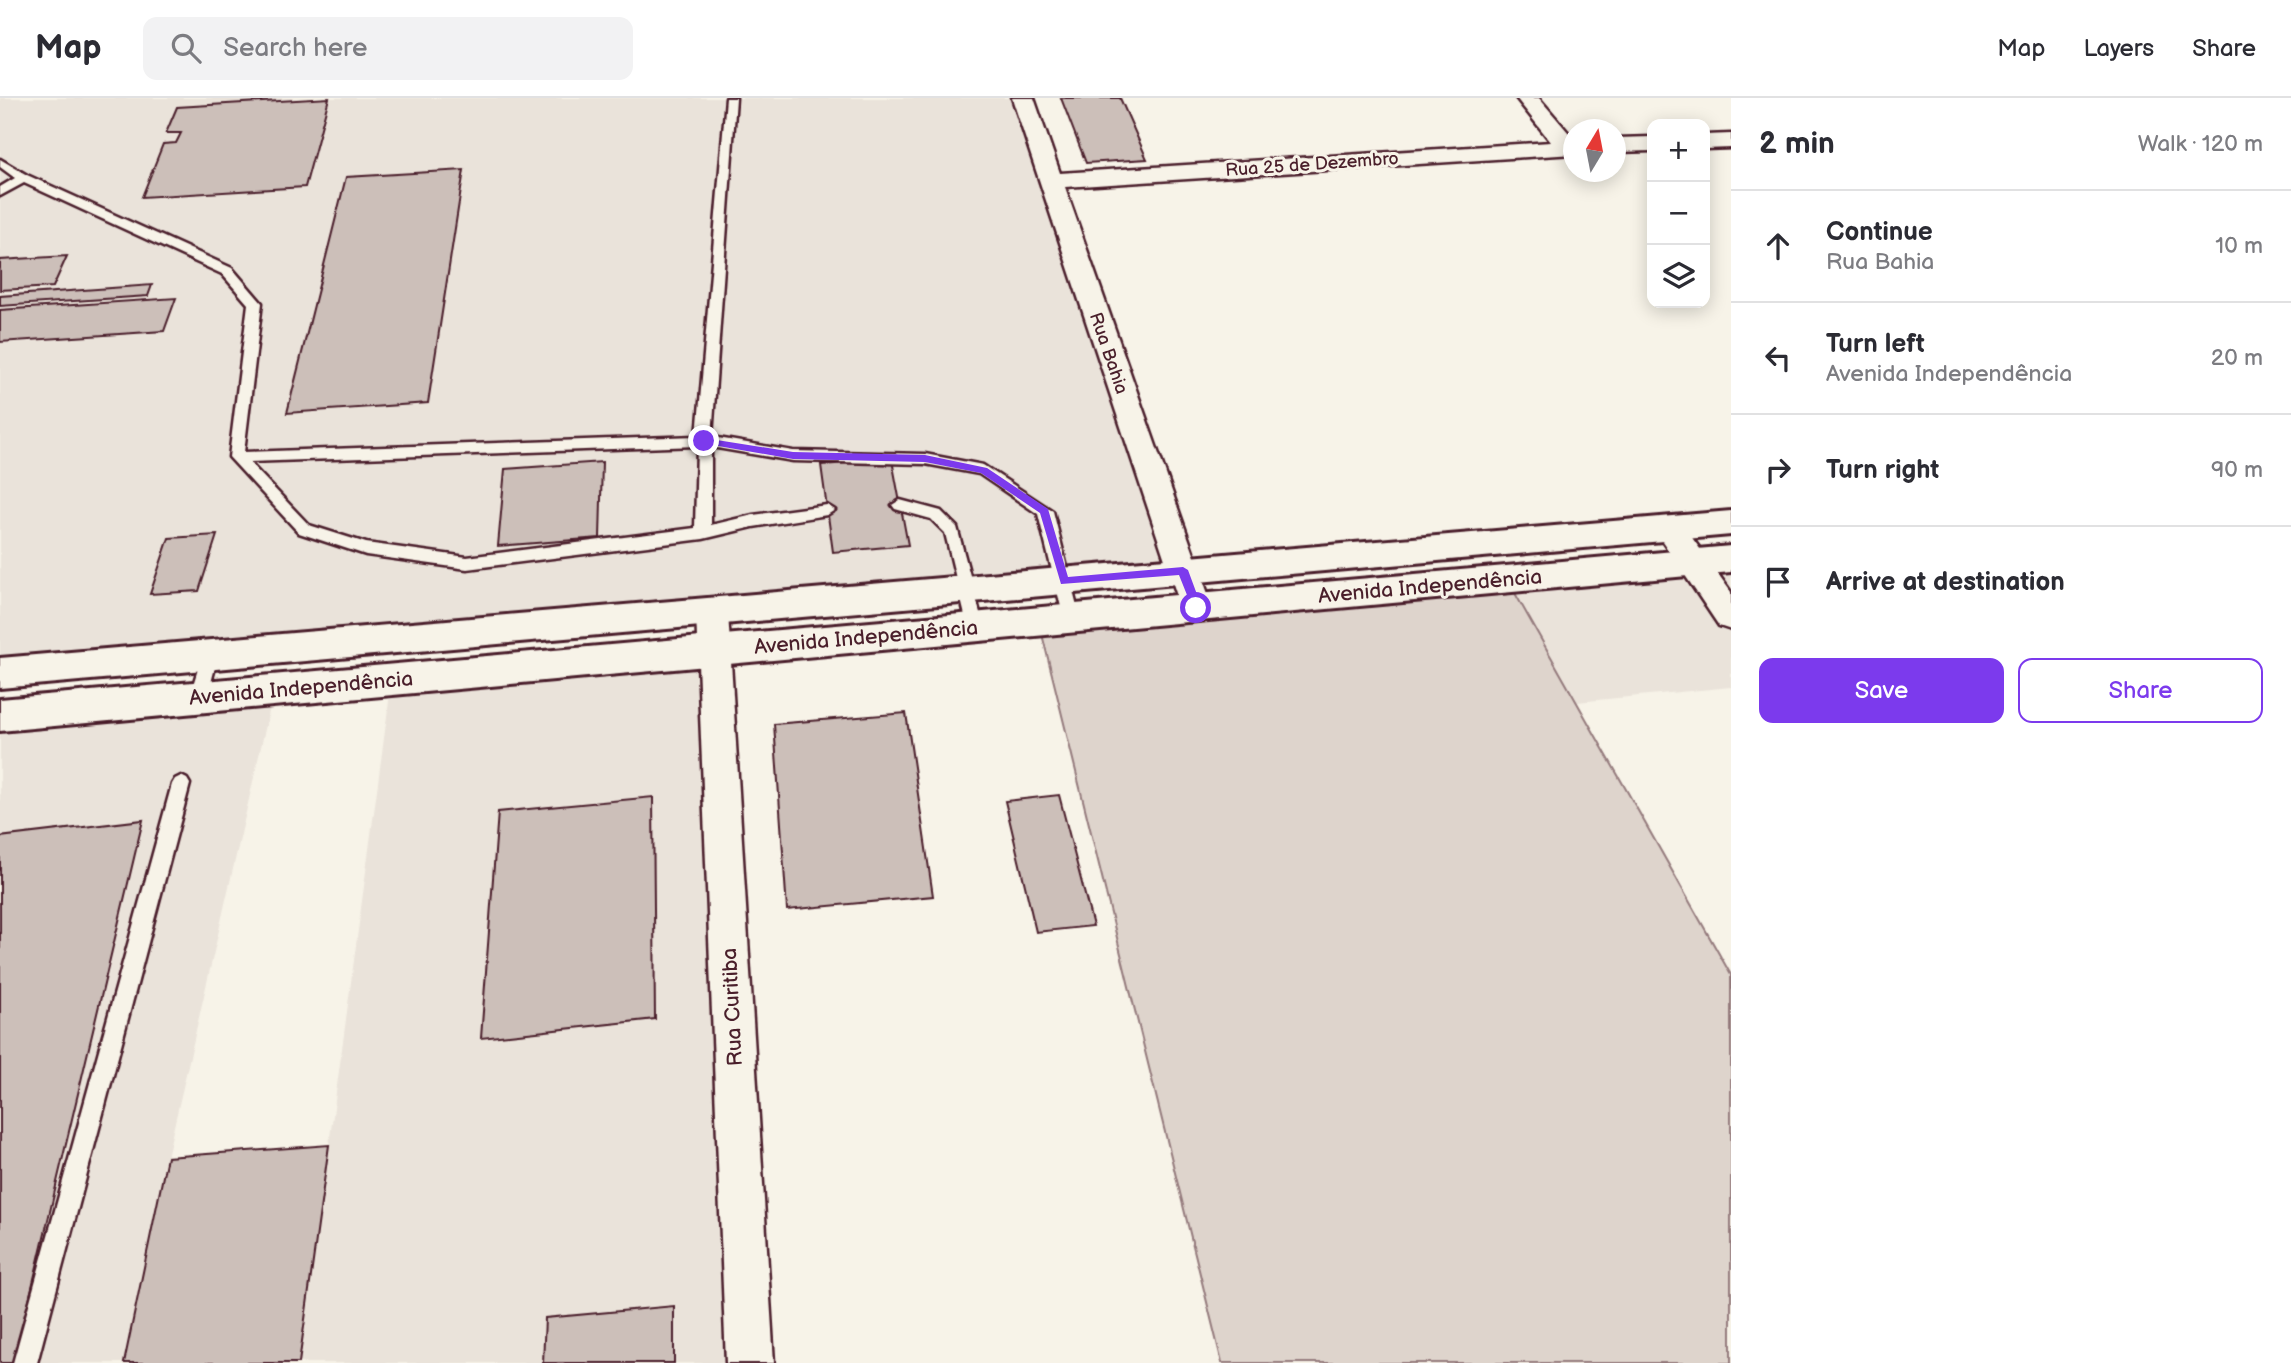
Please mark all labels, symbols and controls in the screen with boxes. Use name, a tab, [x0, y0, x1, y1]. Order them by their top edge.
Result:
search box	[143, 17, 633, 80]
text: Map	[35, 28, 101, 68]
icon: search	[167, 29, 205, 67]
text: Search here	[223, 33, 367, 64]
text: Map	[1997, 34, 2045, 63]
text: Layers	[2083, 34, 2154, 63]
text: Share	[2192, 34, 2256, 63]
north arrow	[1563, 119, 1626, 182]
map controls	[1647, 119, 1710, 308]
button: +	[1647, 119, 1710, 182]
text: 2 min	[1759, 126, 1835, 162]
text: Walk · 120 m	[2138, 130, 2263, 158]
street label: Rua 25 de Dezembro	[1225, 148, 1399, 181]
button: −	[1647, 182, 1710, 245]
text: Continue	[1826, 217, 1933, 248]
icon: ahead	[1759, 227, 1797, 265]
text: 10 m	[2215, 232, 2263, 260]
button: layers	[1647, 245, 1710, 308]
text: Rua Bahia	[1826, 248, 1934, 276]
street label: Rua Bahia	[1085, 310, 1132, 397]
text: Turn left	[1826, 329, 1925, 360]
icon: left	[1759, 339, 1797, 377]
text: 20 m	[2211, 344, 2263, 372]
text: Avenida Independência	[1826, 360, 2072, 388]
route end	[688, 425, 719, 456]
icon: right	[1759, 451, 1797, 489]
text: Turn right	[1826, 455, 1939, 486]
text: 90 m	[2211, 456, 2263, 484]
icon: arrive	[1759, 563, 1797, 601]
street label: Avenida Independência	[1317, 564, 1543, 609]
text: Arrive at destination	[1826, 567, 2065, 598]
route start	[1180, 592, 1211, 623]
street label: Avenida Independência	[753, 615, 979, 660]
button: Save	[1759, 658, 2004, 723]
button: Share	[2018, 658, 2263, 723]
street label: Avenida Independência	[188, 666, 414, 711]
street label: Rua Curitiba	[717, 947, 748, 1067]

